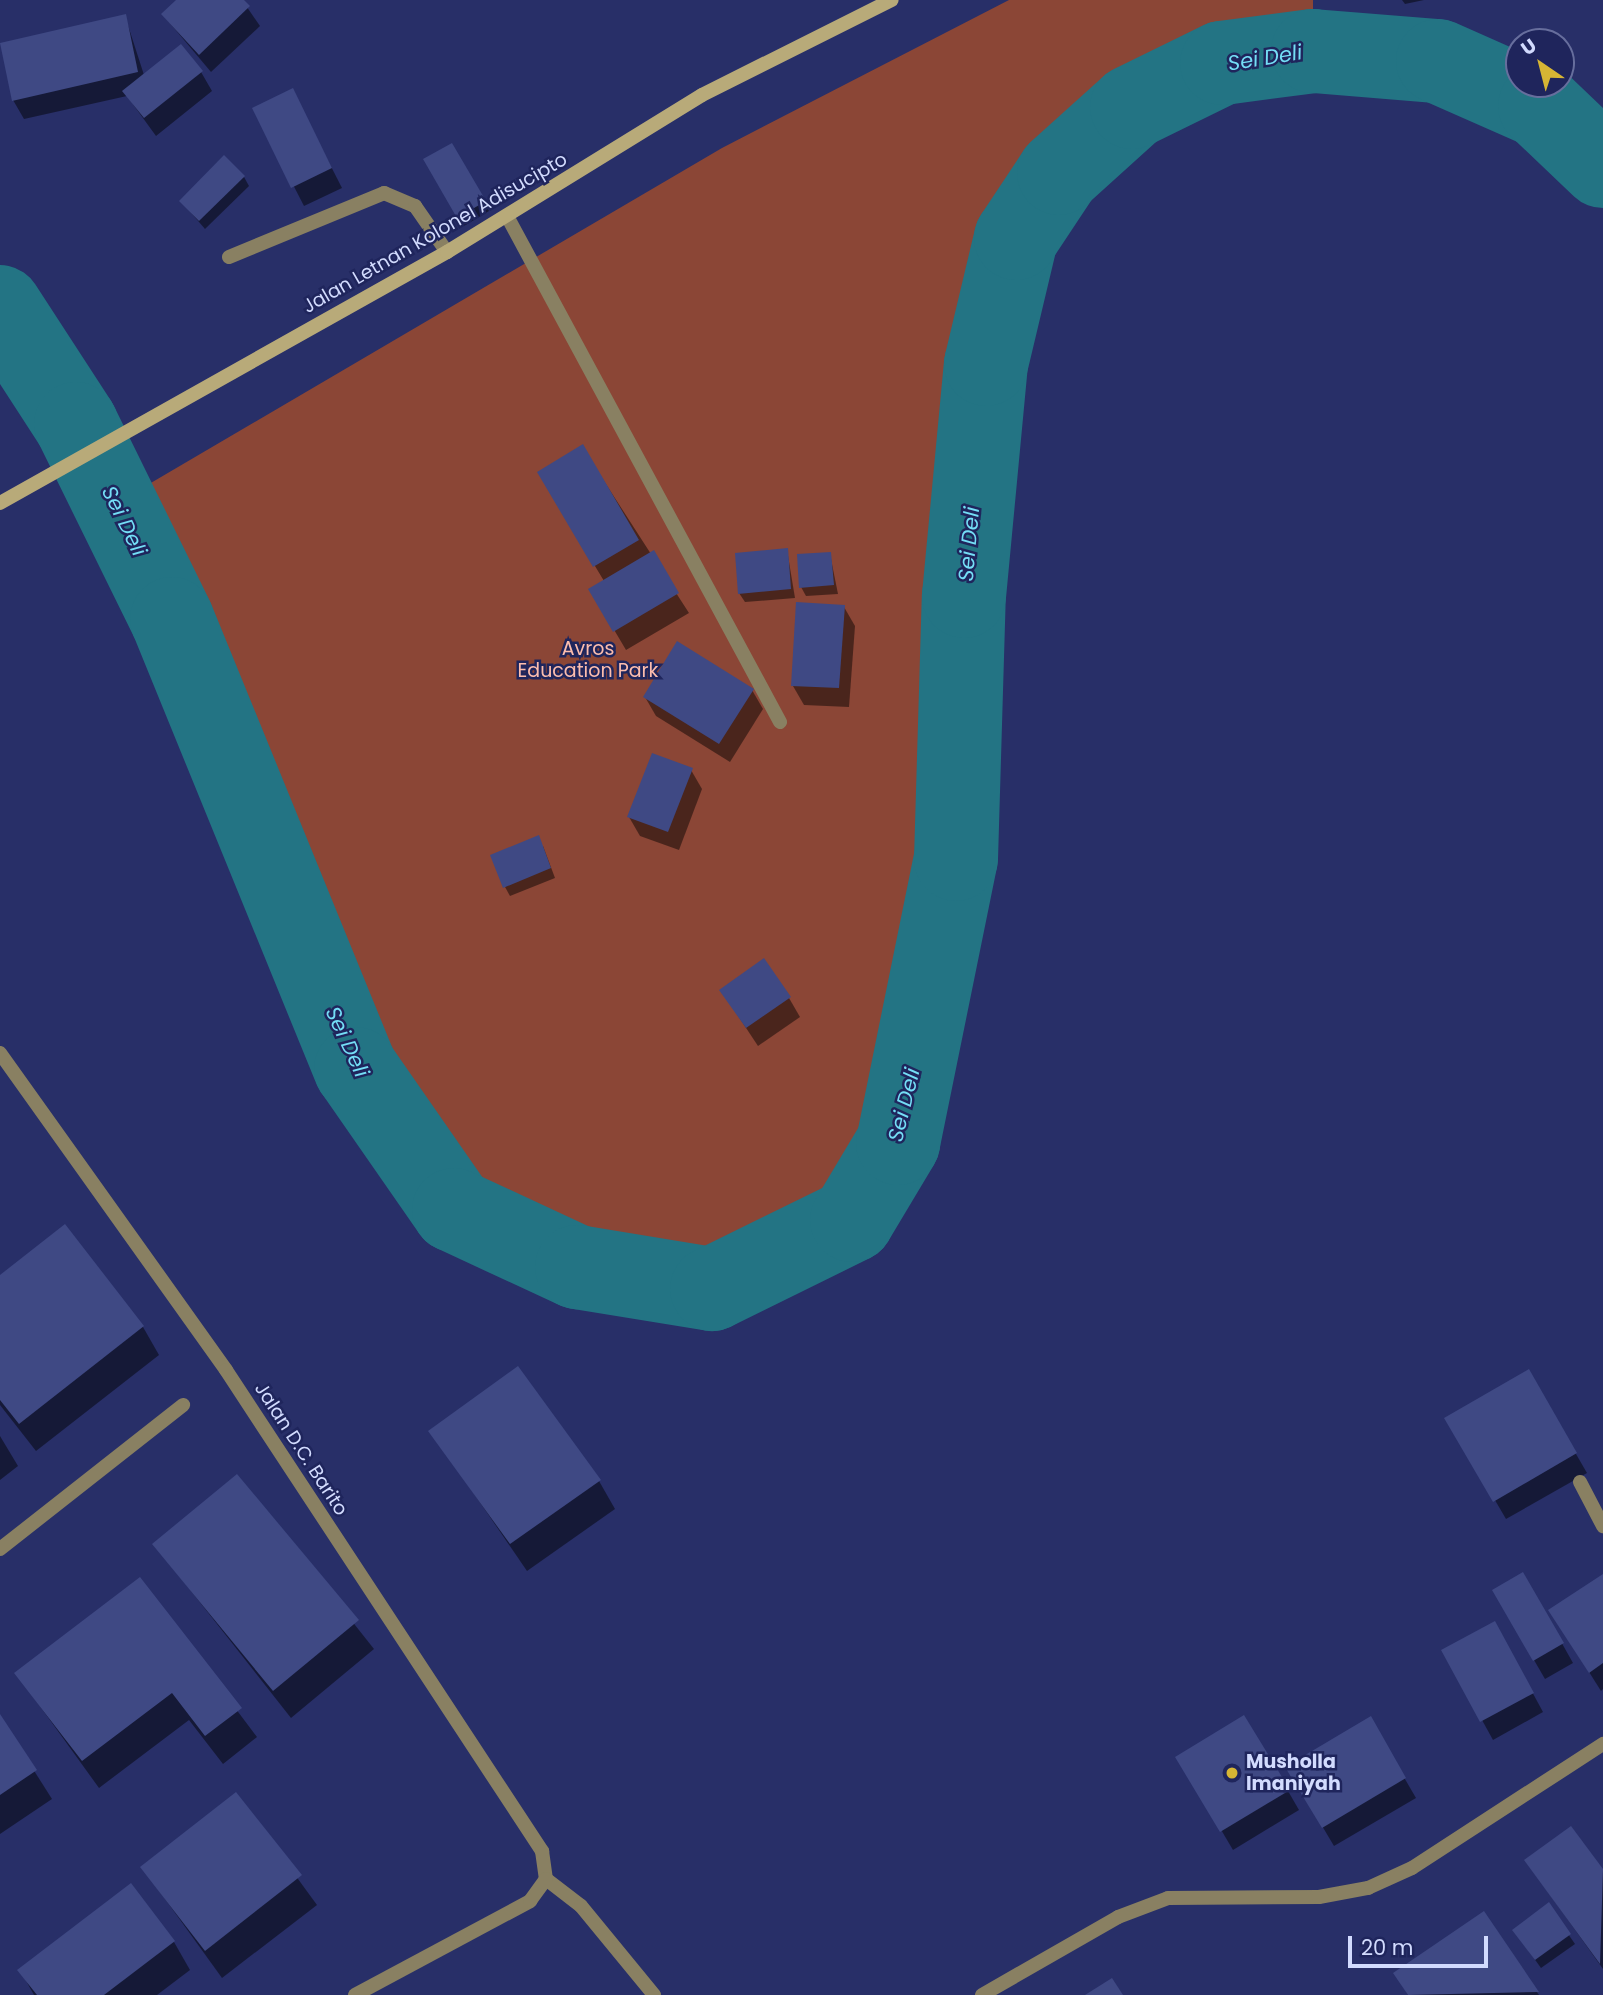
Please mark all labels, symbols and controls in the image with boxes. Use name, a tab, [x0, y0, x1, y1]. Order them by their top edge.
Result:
north arrow	[1505, 28, 1575, 98]
text: U	[1516, 32, 1542, 62]
water label: Sei Deli	[1226, 40, 1304, 76]
street label: Jalan Letnan Kolonel Adisucipto	[299, 148, 571, 318]
water label: Sei Deli	[96, 482, 152, 560]
water label: Sei Deli	[953, 506, 985, 582]
park label: Avros Education Park	[518, 638, 658, 682]
water label: Sei Deli	[320, 1003, 374, 1081]
water label: Sei Deli	[883, 1066, 925, 1144]
street label: Jalan D.C. Barito	[249, 1378, 353, 1520]
place label: Musholla Imaniyah	[1246, 1751, 1341, 1795]
marker: Musholla Imaniyah	[1224, 1765, 1240, 1781]
scale bar	[1351, 1922, 1491, 1966]
text: 20 m	[1361, 1933, 1414, 1962]

